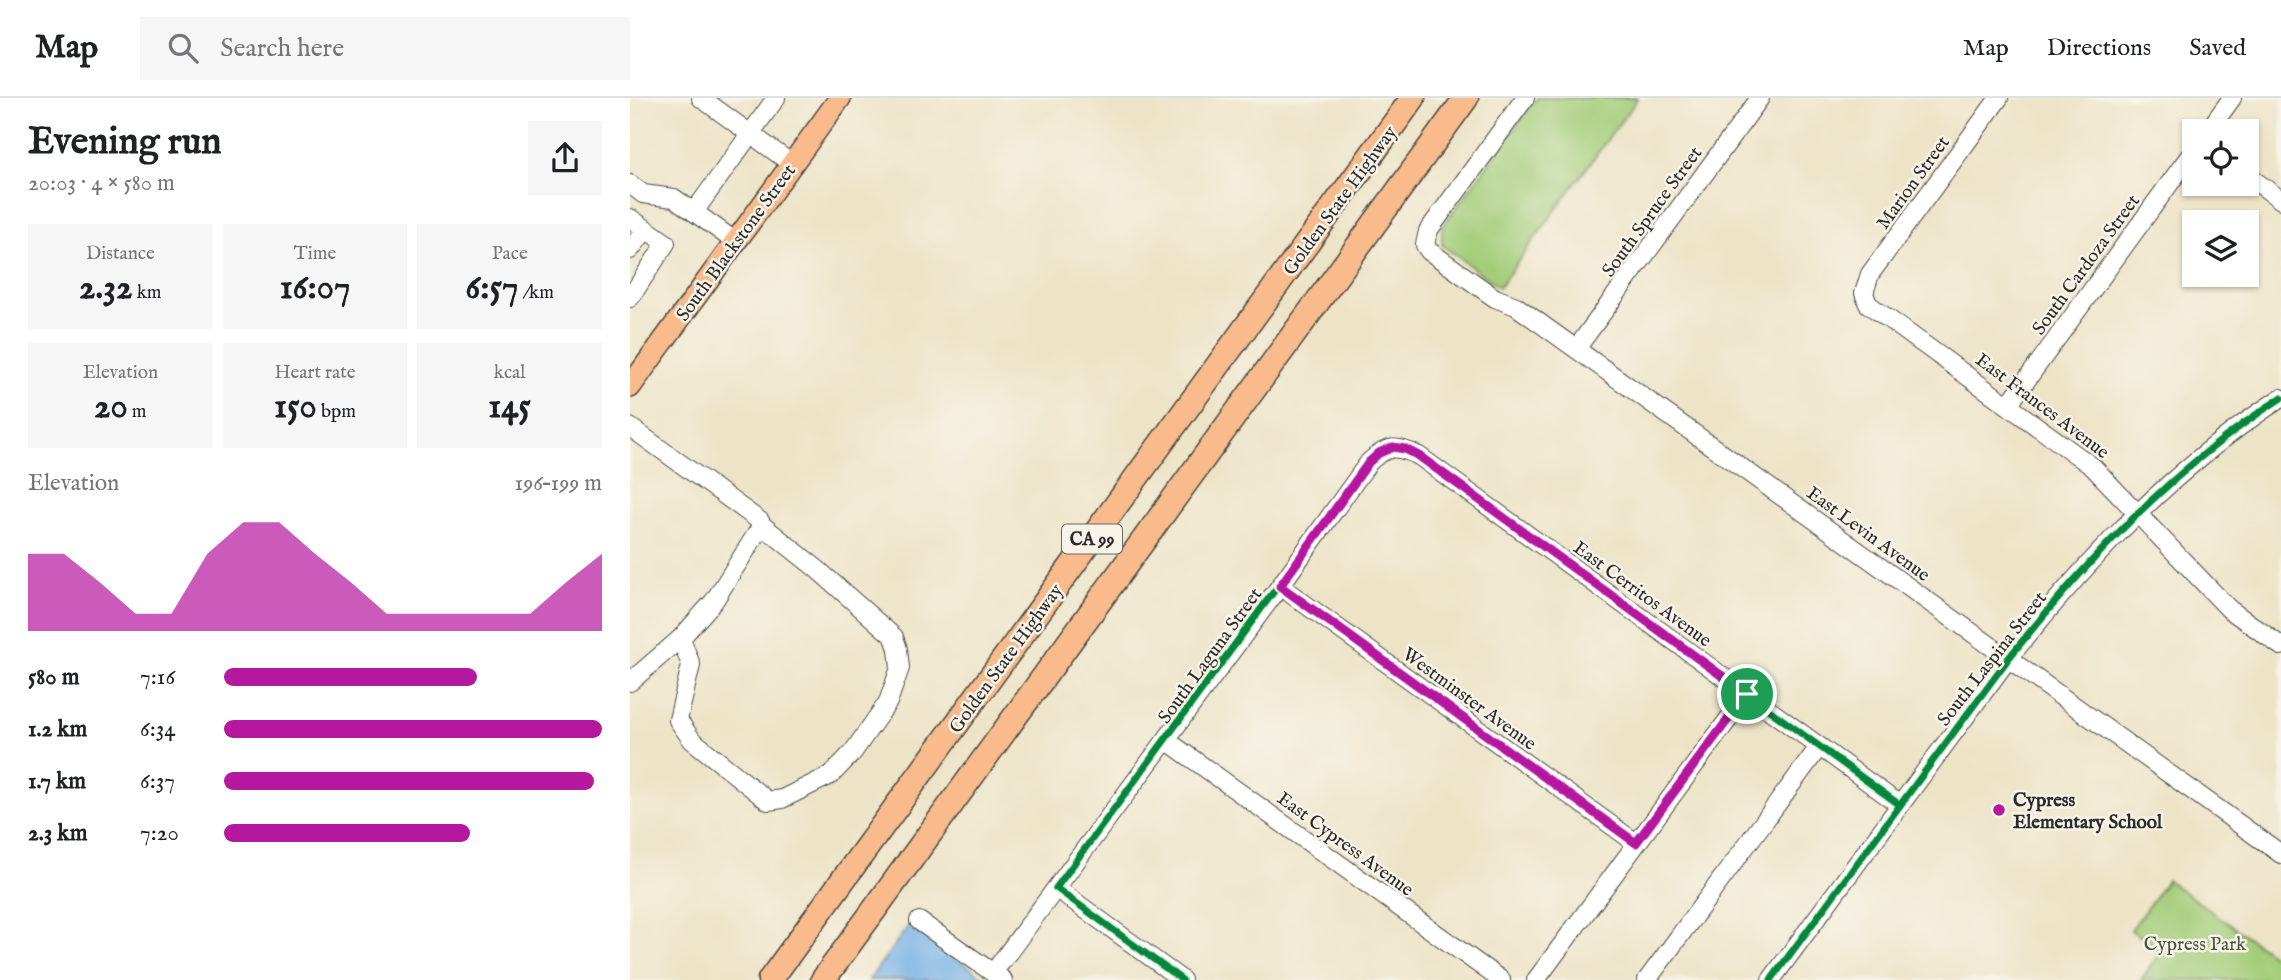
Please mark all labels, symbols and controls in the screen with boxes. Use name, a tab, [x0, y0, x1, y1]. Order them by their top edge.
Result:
search box	[140, 17, 630, 80]
text: Map	[35, 27, 98, 69]
icon: search	[164, 29, 202, 67]
text: Search here	[220, 32, 344, 65]
text: Map	[1963, 33, 2009, 64]
text: Directions	[2047, 33, 2151, 64]
text: Saved	[2189, 33, 2246, 64]
text: Evening run	[28, 119, 222, 167]
map controls	[2182, 119, 2259, 287]
button: locate	[2182, 119, 2259, 196]
button: share	[528, 121, 602, 195]
street label: Golden State Highway	[1278, 121, 1403, 281]
street label: Marion Street	[1872, 131, 1956, 235]
street label: South Spruce Street	[1597, 142, 1708, 282]
street label: South Blackstone Street	[672, 160, 802, 326]
text: 20:03 · 4 × 580 m	[28, 169, 175, 198]
street label: South Cardoza Street	[2028, 190, 2146, 340]
button: layers	[2182, 210, 2259, 287]
text: Distance	[86, 242, 155, 266]
text: Time	[294, 242, 336, 266]
text: Pace	[492, 242, 528, 266]
text: 2.32	[79, 266, 133, 311]
text: 16:07	[280, 266, 350, 311]
text: 6:57	[465, 266, 518, 311]
text: km	[133, 281, 162, 305]
text: /km	[518, 281, 554, 305]
street label: East Frances Avenue	[1970, 348, 2114, 465]
text: Elevation	[83, 361, 158, 385]
text: Heart rate	[274, 361, 356, 385]
text: kcal	[494, 361, 526, 385]
text: 20	[94, 385, 128, 430]
text: 150	[274, 385, 317, 430]
text: 145	[488, 385, 531, 430]
text: m	[128, 400, 147, 424]
text: bpm	[317, 400, 356, 424]
text: Elevation	[28, 469, 119, 498]
text: 196–199 m	[515, 469, 602, 498]
street label: East Levin Avenue	[1801, 482, 1935, 588]
road number: CA 99	[1062, 524, 1122, 554]
street label: East Cerritos Avenue	[1568, 536, 1716, 653]
street label: Golden State Highway	[944, 579, 1069, 739]
street label: South Laguna Street	[1153, 583, 1268, 729]
street label: South Laspina Street	[1933, 587, 2053, 731]
street label: Westminster Avenue	[1397, 643, 1541, 757]
text: 580 m	[28, 663, 79, 692]
text: 7:16	[140, 663, 175, 692]
pin	[1717, 664, 1777, 724]
icon: arrive	[1728, 675, 1766, 713]
text: 1.2 km	[28, 715, 87, 744]
text: 6:34	[140, 715, 176, 744]
text: 1.7 km	[28, 767, 86, 796]
text: 6:37	[140, 767, 175, 796]
street label: East Cypress Avenue	[1272, 787, 1418, 902]
place label: Cypress Elementary School	[2013, 789, 2163, 835]
marker: Cypress Elementary School	[1991, 802, 2007, 818]
text: 2.3 km	[28, 819, 87, 848]
text: 7:20	[140, 819, 179, 848]
park label: Cypress Park	[2144, 933, 2247, 957]

